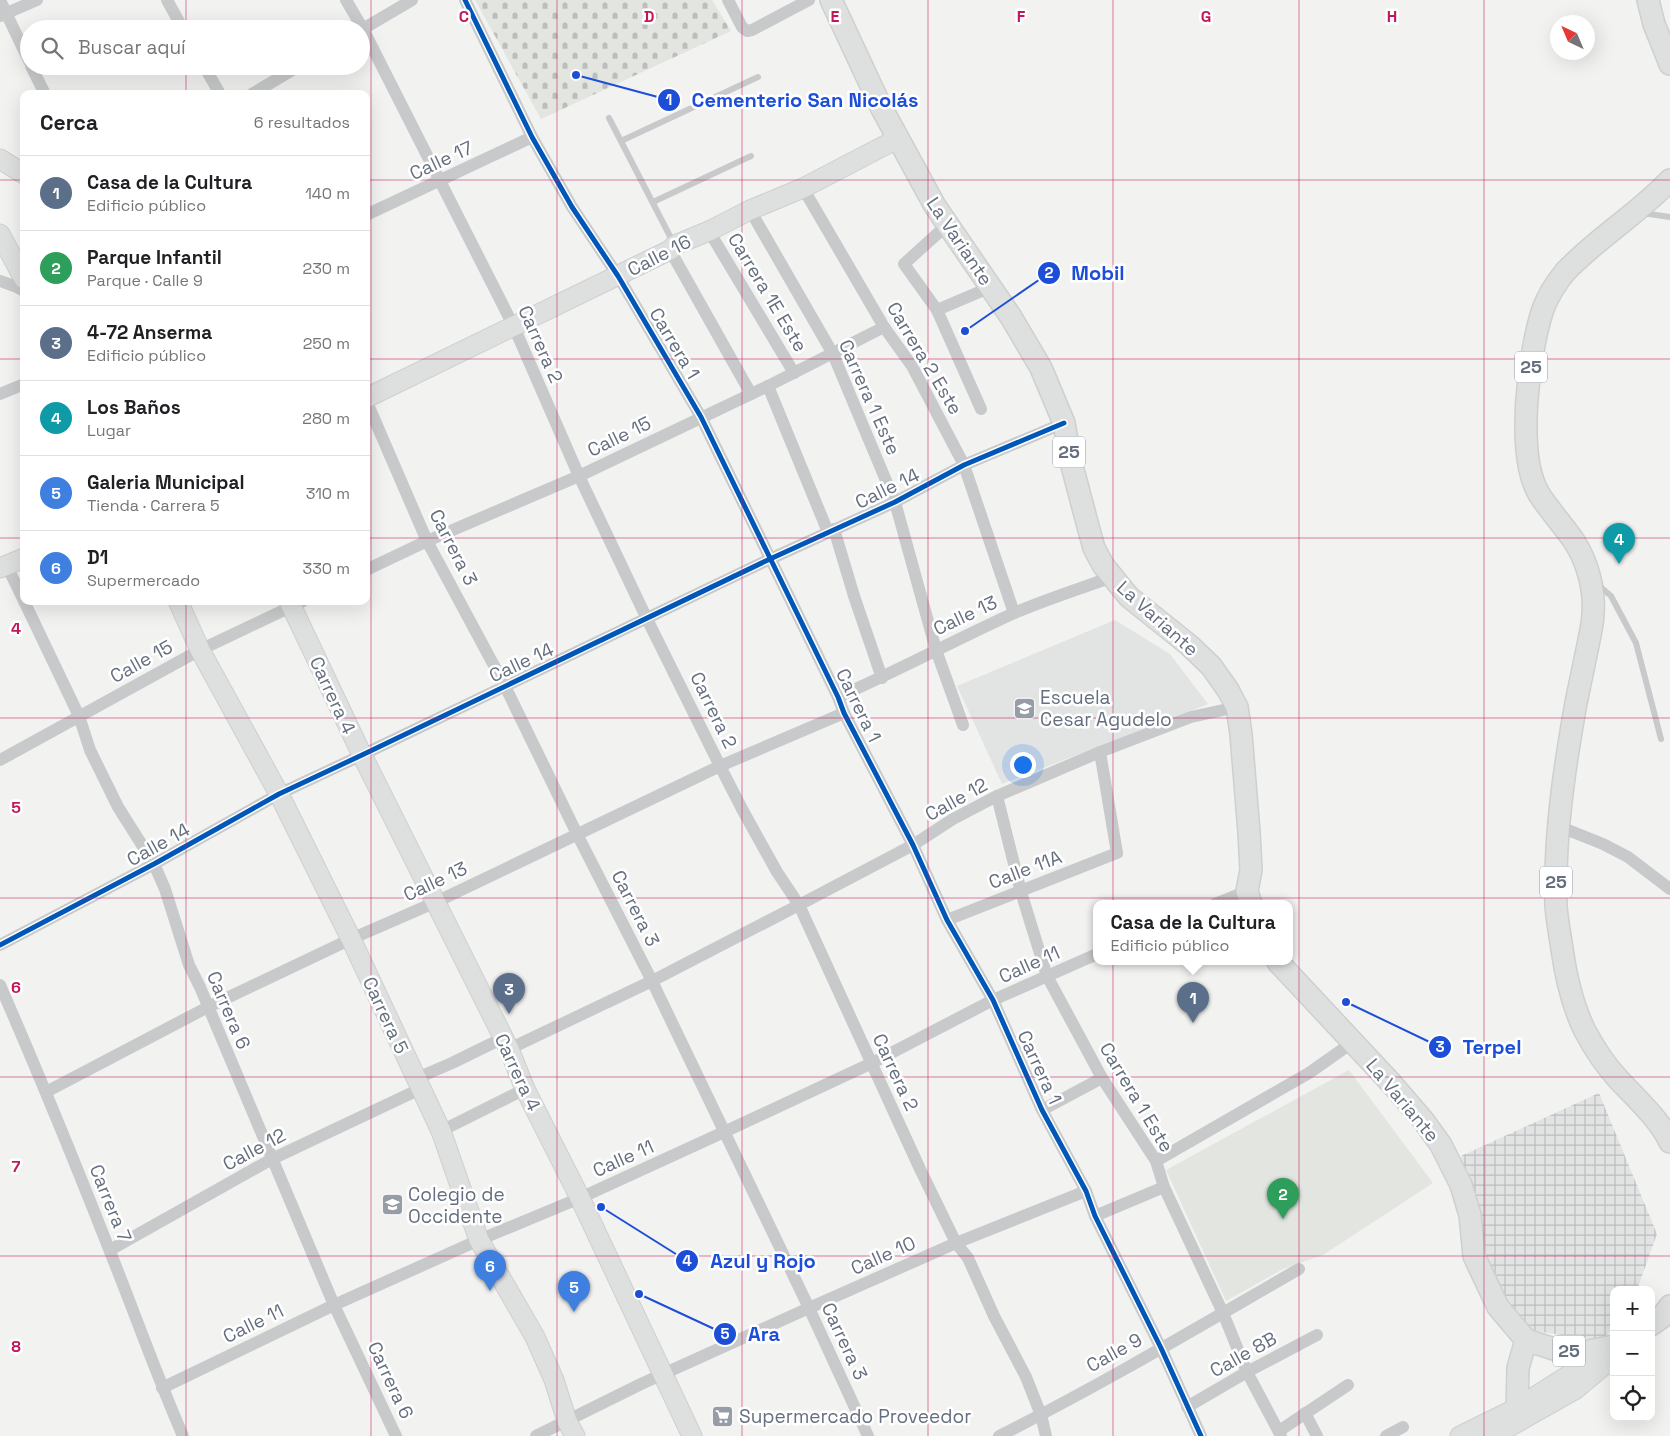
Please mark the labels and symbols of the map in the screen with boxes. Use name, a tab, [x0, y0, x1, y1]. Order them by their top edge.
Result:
text: C	[459, 6, 469, 27]
text: D	[644, 6, 654, 27]
text: E	[831, 6, 840, 27]
text: F	[1017, 6, 1026, 27]
text: G	[1201, 6, 1211, 27]
text: H	[1387, 6, 1397, 27]
north arrow	[1550, 15, 1595, 60]
callout: Cementerio San Nicolás	[657, 82, 929, 117]
text: Cementerio San Nicolás	[692, 87, 918, 113]
text: 1	[666, 90, 672, 109]
street label: Calle 17	[405, 135, 477, 186]
street label: La Variante	[921, 192, 998, 290]
street label: Carrera 1E Este	[722, 228, 813, 356]
street label: Calle 16	[623, 229, 695, 282]
callout: Mobil	[1036, 255, 1135, 290]
text: Mobil	[1071, 260, 1125, 286]
text: 2	[1045, 263, 1054, 282]
street label: Carrera 2 Este	[881, 297, 968, 419]
street label: Carrera 2	[512, 301, 569, 387]
street label: Carrera 1	[644, 303, 706, 384]
street label: Carrera 1 Este	[833, 335, 906, 459]
road number: 25	[1515, 352, 1547, 382]
street label: Calle 15	[583, 410, 655, 463]
road number: 25	[1053, 437, 1085, 468]
street label: Calle 14	[851, 462, 924, 515]
street label: Carrera 3	[424, 505, 483, 590]
pin: 4	[1603, 523, 1635, 564]
street label: La Variante	[1112, 575, 1204, 662]
street label: Calle 13	[929, 590, 1001, 641]
text: 4	[11, 618, 21, 639]
street label: Calle 15	[105, 634, 177, 689]
street label: Calle 14	[485, 637, 558, 688]
street label: Carrera 4	[304, 652, 361, 738]
street label: Carrera 1	[830, 664, 887, 746]
street label: Carrera 2	[684, 668, 743, 753]
place label: Escuela Cesar Agudelo	[1040, 685, 1172, 732]
school or university icon: Escuela Cesar Agudelo	[1012, 696, 1036, 720]
your location	[1010, 752, 1036, 778]
street label: Calle 12	[920, 772, 992, 827]
text: 5	[11, 797, 21, 818]
street label: Calle 14	[122, 817, 194, 872]
street label: Calle 11A	[985, 844, 1065, 895]
street label: Calle 13	[399, 856, 471, 907]
street label: Carrera 3	[606, 866, 665, 951]
road number: 25	[1540, 866, 1572, 898]
street label: Calle 11	[995, 940, 1064, 989]
street label: Carrera 6	[201, 967, 256, 1053]
street label: Carrera 5	[357, 973, 414, 1058]
pin: 3	[493, 973, 525, 1014]
text: 6	[11, 977, 21, 998]
pin: 1	[1177, 982, 1209, 1023]
street label: Carrera 1	[1012, 1026, 1068, 1108]
street label: Carrera 4	[489, 1029, 546, 1115]
callout: Terpel	[1427, 1029, 1531, 1064]
street label: Carrera 2	[867, 1030, 924, 1115]
text: Terpel	[1463, 1034, 1521, 1060]
text: 3	[1435, 1037, 1445, 1056]
street label: Carrera 1 Este	[1094, 1038, 1179, 1157]
street label: La Variante	[1360, 1053, 1445, 1147]
street label: Calle 12	[218, 1122, 290, 1176]
street label: Calle 11	[589, 1134, 658, 1183]
text: 7	[12, 1156, 21, 1177]
street label: Carrera 7	[84, 1161, 138, 1246]
pin: 2	[1267, 1178, 1299, 1219]
place label: Colegio de Occidente	[408, 1182, 505, 1229]
school or university icon: Colegio de Occidente	[380, 1193, 404, 1217]
street label: Calle 10	[847, 1230, 920, 1281]
callout: Azul y Rojo	[675, 1243, 825, 1278]
text: Azul y Rojo	[710, 1248, 816, 1274]
pin: 6	[474, 1250, 506, 1291]
text: 4	[682, 1251, 692, 1270]
pin: 5	[558, 1271, 590, 1312]
street label: Calle 11	[219, 1298, 288, 1349]
street label: Carrera 3	[816, 1299, 873, 1384]
callout: Ara	[713, 1317, 790, 1352]
text: Ara	[748, 1321, 780, 1347]
text: 5	[720, 1324, 730, 1343]
street label: Calle 8B	[1205, 1326, 1281, 1383]
street label: Calle 9	[1082, 1327, 1147, 1378]
road number: 25	[1553, 1335, 1585, 1366]
text: 8	[11, 1336, 21, 1357]
street label: Carrera 6	[362, 1337, 419, 1423]
supermarket icon: Supermercado Proveedor	[711, 1404, 735, 1428]
place label: Supermercado Proveedor	[739, 1404, 971, 1429]

